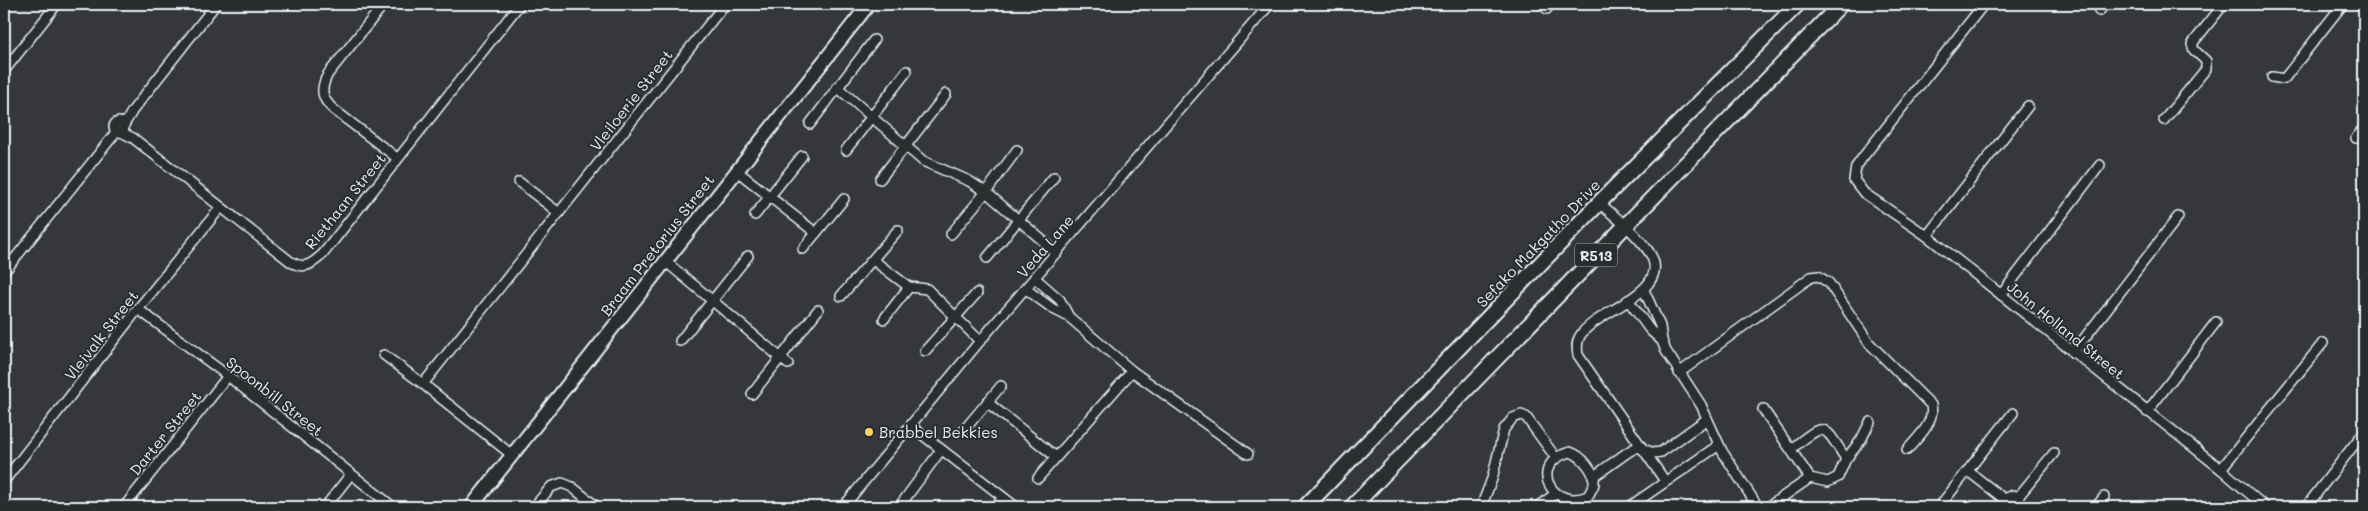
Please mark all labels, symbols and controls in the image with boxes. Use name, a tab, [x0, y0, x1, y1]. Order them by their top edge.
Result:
street label: Vleiloerie Street	[585, 45, 677, 155]
street label: Riethaan Street	[300, 149, 390, 253]
street label: Braam Pretorius Street	[596, 170, 718, 320]
street label: Sefako Makgatho Drive	[1472, 175, 1604, 311]
street label: Veda Lane	[1012, 210, 1078, 282]
road number: R513	[1575, 244, 1617, 266]
street label: John Holland Street	[2003, 276, 2129, 384]
street label: Vleivalk Street	[60, 286, 142, 384]
street label: Spoonbill Street	[222, 352, 328, 440]
street label: Darter Street	[125, 387, 205, 479]
place label: Brabbel Bekkies	[879, 422, 998, 442]
marker: Brabbel Bekkies	[863, 426, 875, 438]

